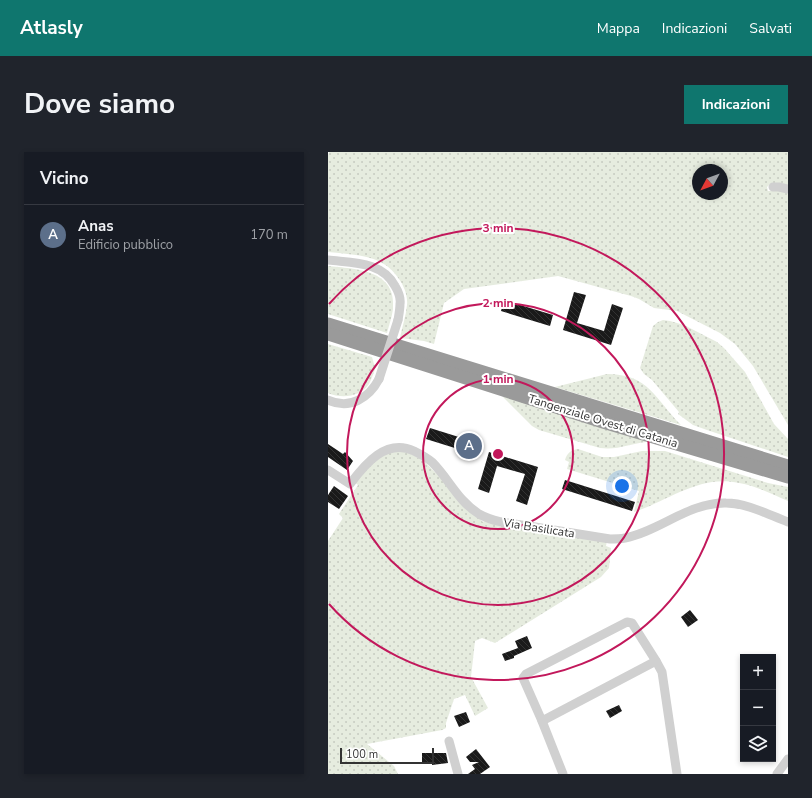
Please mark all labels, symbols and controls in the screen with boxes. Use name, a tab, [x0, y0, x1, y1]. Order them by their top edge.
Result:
text: Atlasly	[20, 15, 83, 41]
text: Mappa	[597, 19, 640, 38]
text: Indicazioni	[662, 19, 727, 38]
text: Salvati	[749, 19, 792, 38]
text: Dove siamo	[24, 85, 175, 123]
button: Indicazioni	[684, 85, 788, 124]
north arrow	[692, 164, 728, 200]
text: Vicino	[40, 167, 89, 190]
text: Anas	[78, 216, 113, 236]
text: 3 min	[482, 220, 514, 236]
text: A	[48, 226, 58, 244]
text: 170 m	[250, 226, 288, 244]
text: Edificio pubblico	[78, 236, 173, 254]
text: 2 min	[482, 295, 514, 311]
text: 1 min	[482, 371, 514, 387]
street label: Tangenziale Ovest di Catania	[526, 391, 680, 451]
pin: A	[456, 431, 482, 461]
centre of rings	[491, 447, 505, 461]
your location	[612, 476, 632, 496]
street label: Via Basilicata	[501, 514, 576, 542]
map controls	[740, 654, 776, 762]
button: +	[740, 654, 776, 690]
button: −	[740, 690, 776, 726]
button: layers	[740, 726, 776, 762]
scale bar	[340, 746, 434, 765]
text: 100 m	[346, 747, 378, 762]

